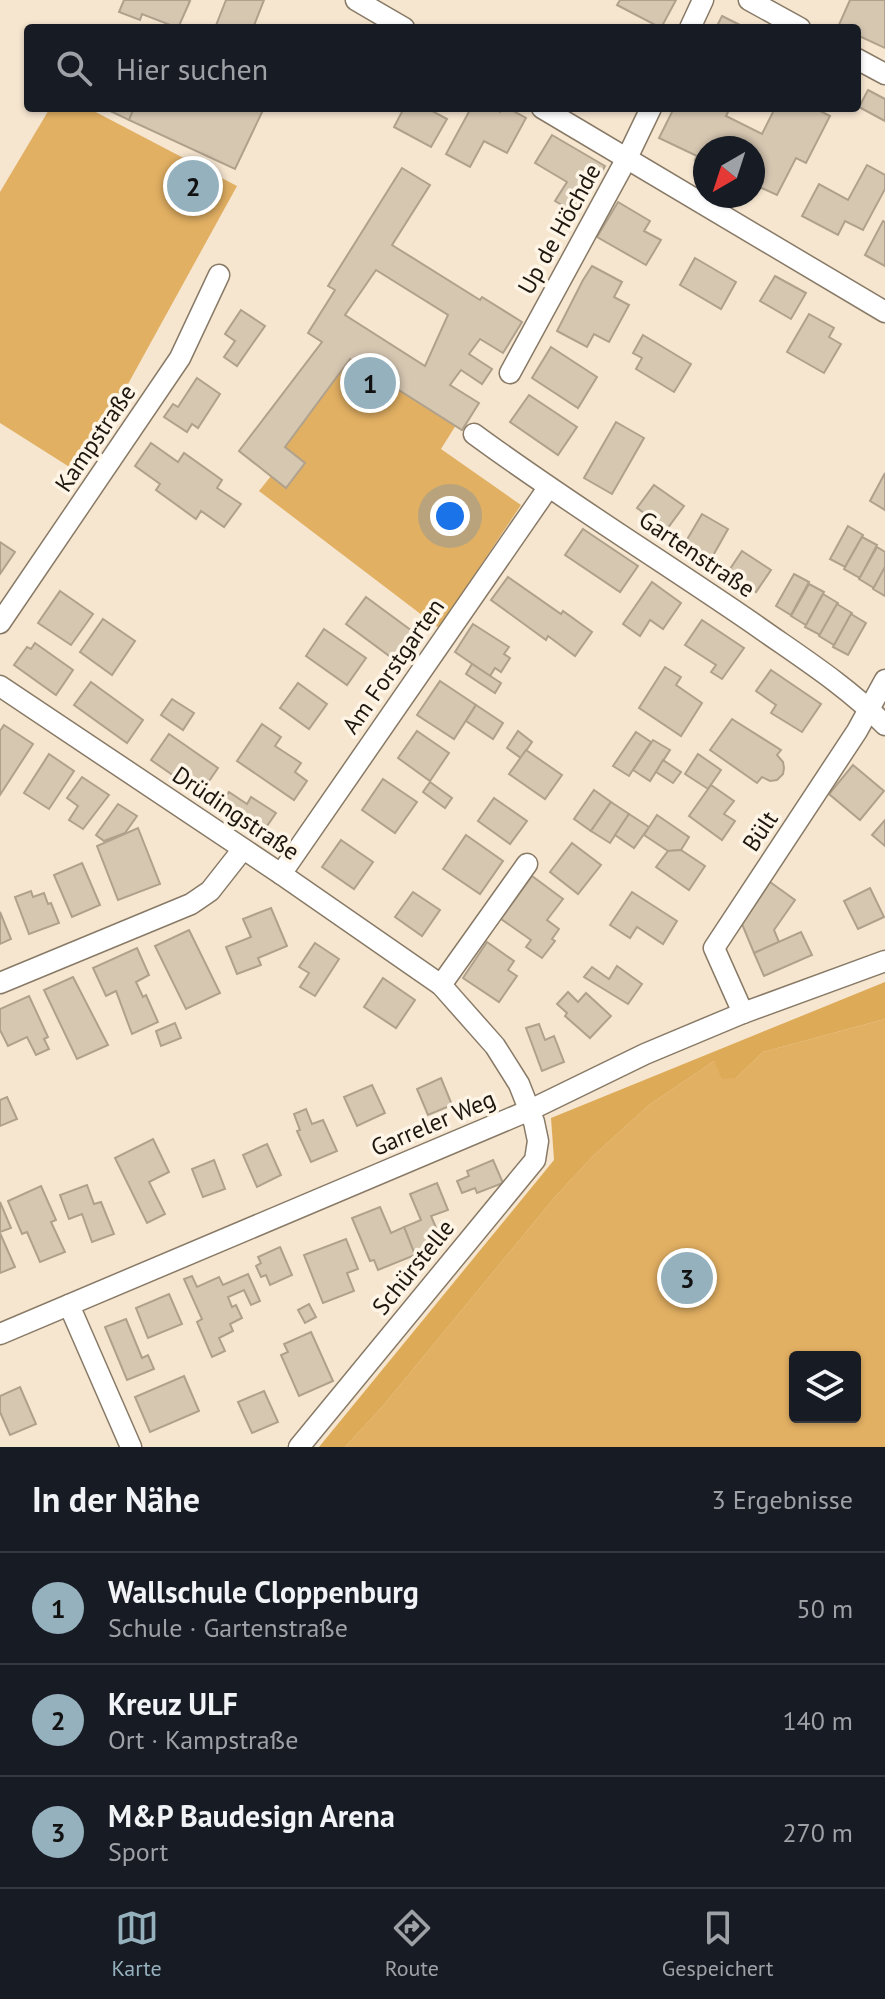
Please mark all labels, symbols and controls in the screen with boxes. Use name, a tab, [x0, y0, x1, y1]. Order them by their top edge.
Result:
search box	[24, 24, 861, 112]
icon: search	[52, 46, 96, 90]
text: Hier suchen	[116, 49, 268, 88]
north arrow	[693, 136, 765, 208]
pin: 2	[167, 156, 219, 216]
street label: Up de Höchde	[510, 158, 608, 300]
pin: 1	[344, 353, 396, 413]
street label: Kampstraße	[48, 378, 142, 498]
your location	[430, 496, 470, 536]
street label: Gartenstraße	[633, 504, 761, 604]
street label: Am Forstgarten	[335, 592, 451, 740]
street label: Drüdingstraße	[166, 759, 306, 867]
street label: Bült	[735, 805, 785, 857]
street label: Garreler Weg	[366, 1083, 500, 1163]
street label: Schürstelle	[365, 1213, 461, 1321]
pin: 3	[661, 1248, 713, 1308]
map controls	[789, 1351, 861, 1423]
button: layers	[789, 1351, 861, 1423]
text: In der Nähe	[32, 1477, 200, 1521]
text: 3 Ergebnisse	[712, 1483, 853, 1516]
text: Wallschule Cloppenburg	[108, 1572, 419, 1611]
text: 1	[51, 1592, 65, 1625]
text: 50 m	[797, 1592, 853, 1625]
text: Schule · Gartenstraße	[108, 1611, 348, 1644]
text: Kreuz ULF	[108, 1684, 238, 1723]
text: 2	[51, 1704, 65, 1737]
text: 140 m	[782, 1704, 853, 1737]
text: Ort · Kampstraße	[108, 1723, 298, 1756]
text: M&P Baudesign Arena	[108, 1796, 395, 1835]
text: 3	[51, 1816, 65, 1849]
text: 270 m	[782, 1816, 853, 1849]
text: Sport	[108, 1835, 168, 1868]
tab: Karte	[112, 1906, 162, 1982]
tab: Route	[385, 1906, 439, 1982]
tab: Gespeichert	[662, 1906, 773, 1982]

